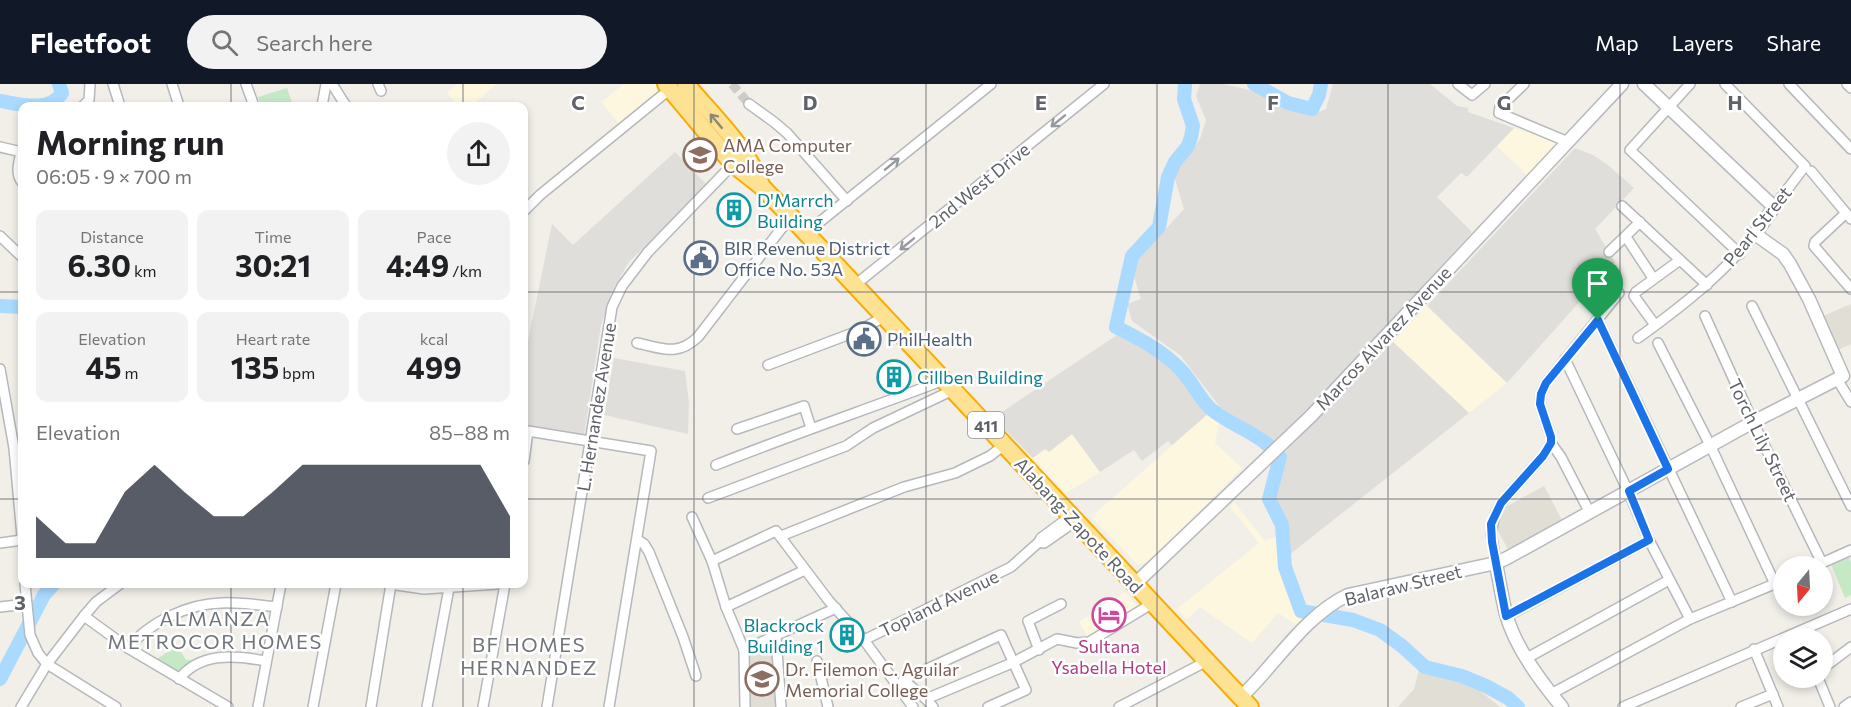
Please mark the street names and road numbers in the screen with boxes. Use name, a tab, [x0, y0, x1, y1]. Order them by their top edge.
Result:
street label: 2nd West Drive	[924, 138, 1034, 232]
street label: Pearl Street	[1718, 182, 1796, 270]
street label: Marcos Alvarez Avenue	[1311, 261, 1455, 415]
street label: L. Hernandez Avenue	[572, 321, 620, 493]
street label: Torch Lily Street	[1724, 375, 1802, 505]
road number: 411	[968, 412, 1004, 438]
street label: Alabang-Zapote Road	[1010, 452, 1148, 598]
street label: Balaraw Street	[1342, 560, 1464, 610]
street label: Topland Avenue	[876, 565, 1002, 641]

